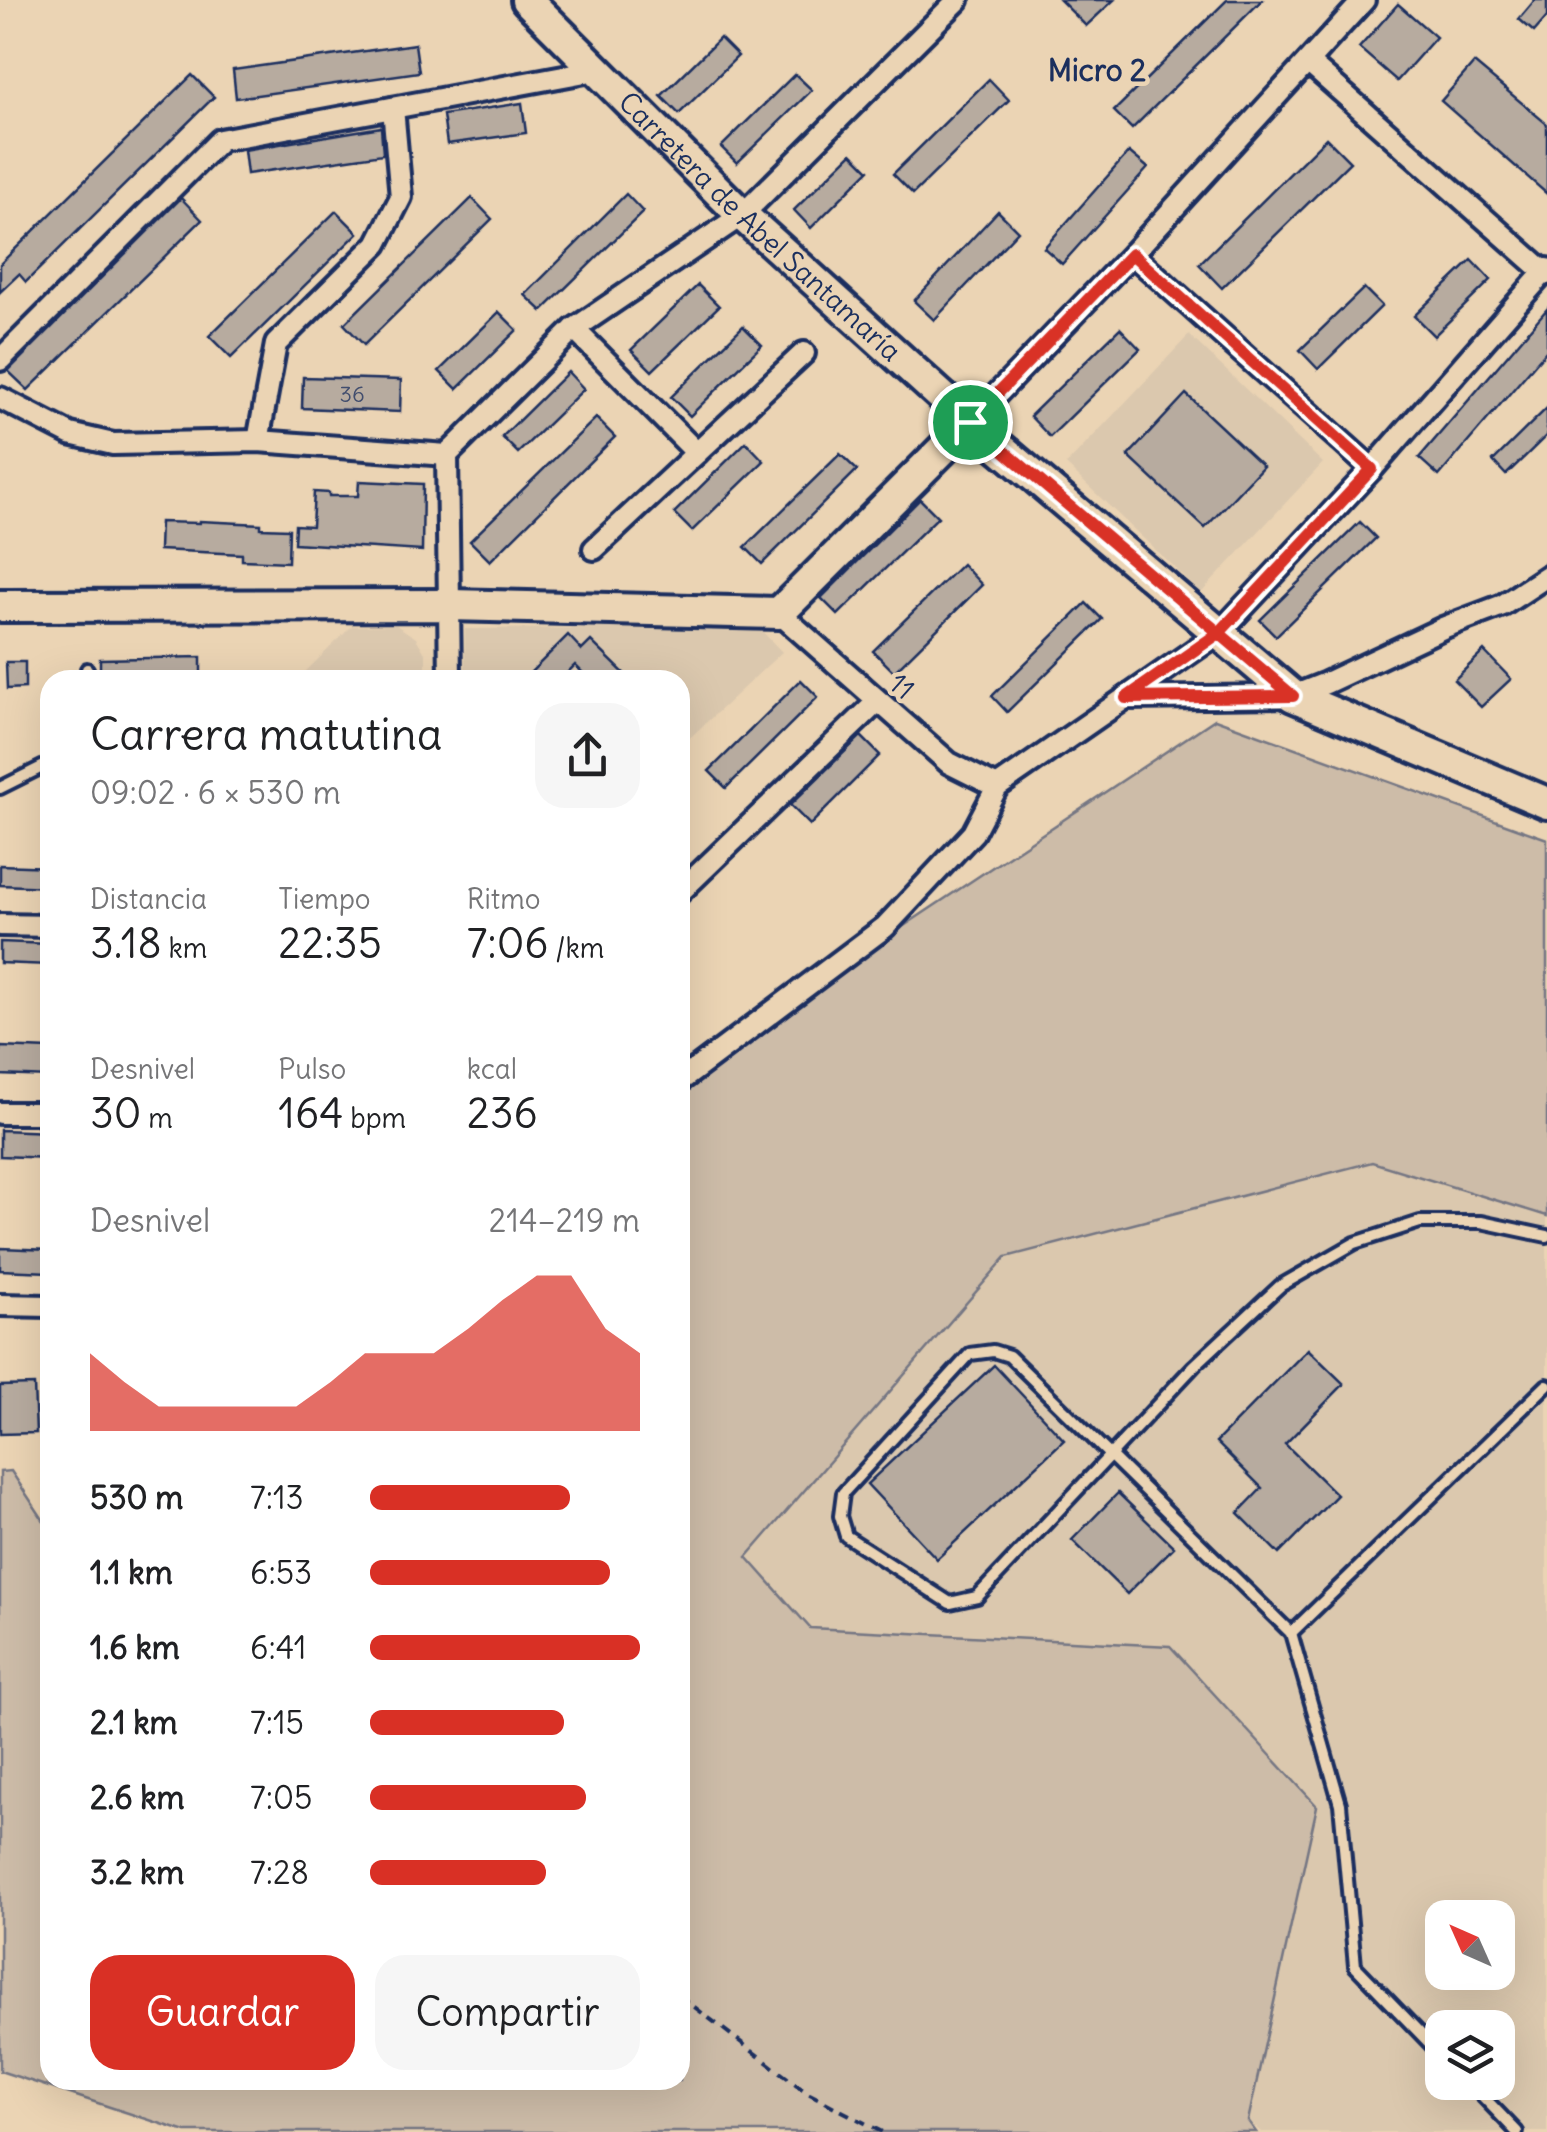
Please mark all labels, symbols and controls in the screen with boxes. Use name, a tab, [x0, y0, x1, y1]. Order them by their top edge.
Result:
district label: Micro 2	[1048, 51, 1146, 89]
street label: Carretera de Abel Santamaría	[611, 84, 909, 369]
house number: 36	[339, 380, 365, 408]
pin	[928, 380, 1013, 465]
icon: arrive	[943, 395, 998, 450]
street label: 11	[882, 665, 922, 707]
button: share	[535, 703, 640, 808]
text: Carrera matutina	[90, 706, 442, 762]
text: 09:02 · 6 × 530 m	[90, 772, 341, 813]
text: Distancia	[90, 881, 207, 917]
text: Tiempo	[278, 881, 371, 917]
text: Ritmo	[467, 881, 540, 917]
text: 3.18	[90, 917, 162, 969]
text: 22:35	[278, 917, 382, 969]
text: 7:06	[467, 917, 549, 969]
text: km	[162, 930, 207, 966]
text: /km	[549, 930, 604, 966]
text: Desnivel	[90, 1051, 195, 1087]
text: Pulso	[278, 1051, 346, 1087]
text: kcal	[467, 1051, 517, 1087]
text: 30	[90, 1087, 142, 1139]
text: 164	[278, 1087, 344, 1139]
text: 236	[467, 1087, 538, 1139]
text: m	[142, 1100, 173, 1136]
text: bpm	[344, 1100, 406, 1136]
text: Desnivel	[90, 1200, 210, 1241]
text: 214–219 m	[489, 1200, 640, 1241]
text: 530 m	[90, 1477, 183, 1518]
text: 7:13	[250, 1477, 304, 1518]
text: 1.1 km	[90, 1552, 173, 1593]
text: 6:53	[250, 1552, 312, 1593]
text: 1.6 km	[90, 1627, 180, 1668]
text: 6:41	[250, 1627, 307, 1668]
text: 2.1 km	[90, 1702, 178, 1743]
text: 7:15	[250, 1702, 304, 1743]
text: 2.6 km	[90, 1777, 185, 1818]
text: 7:05	[250, 1777, 312, 1818]
text: 3.2 km	[90, 1852, 184, 1893]
text: 7:28	[250, 1852, 309, 1893]
north arrow	[1425, 1900, 1515, 1990]
map controls	[1425, 1900, 1515, 2100]
button: Guardar	[90, 1955, 355, 2070]
button: Compartir	[375, 1955, 640, 2070]
button: layers	[1425, 2010, 1515, 2100]

